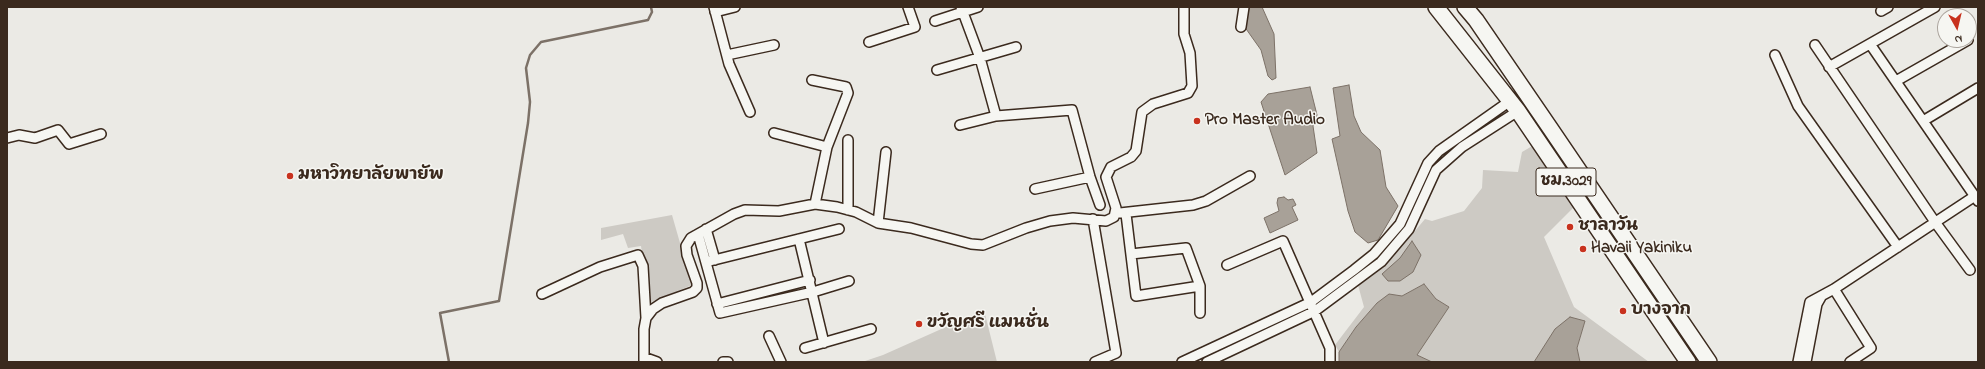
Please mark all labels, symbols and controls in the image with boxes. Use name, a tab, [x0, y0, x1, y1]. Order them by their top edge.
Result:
north arrow	[1937, 8, 1977, 48]
text: N	[1954, 30, 1963, 47]
place label: Pro Master Audio	[1205, 111, 1325, 131]
marker: Pro Master Audio	[1192, 116, 1202, 126]
place label: มหาวิทยาลัยพายัพ	[298, 166, 444, 186]
road number: ชม.3029	[1536, 168, 1596, 196]
marker: มหาวิทยาลัยพายัพ	[285, 171, 295, 181]
place label: ชาลาวัน	[1578, 217, 1638, 237]
marker: ชาลาวัน	[1565, 222, 1575, 232]
place label: Havaii Yakiniku	[1591, 239, 1692, 259]
marker: Havaii Yakiniku	[1578, 244, 1588, 254]
place label: บางจาก	[1631, 301, 1691, 321]
marker: บางจาก	[1618, 306, 1628, 316]
place label: ขวัญศรี แมนชั่น	[927, 314, 1049, 334]
marker: ขวัญศรี แมนชั่น	[914, 319, 924, 329]

